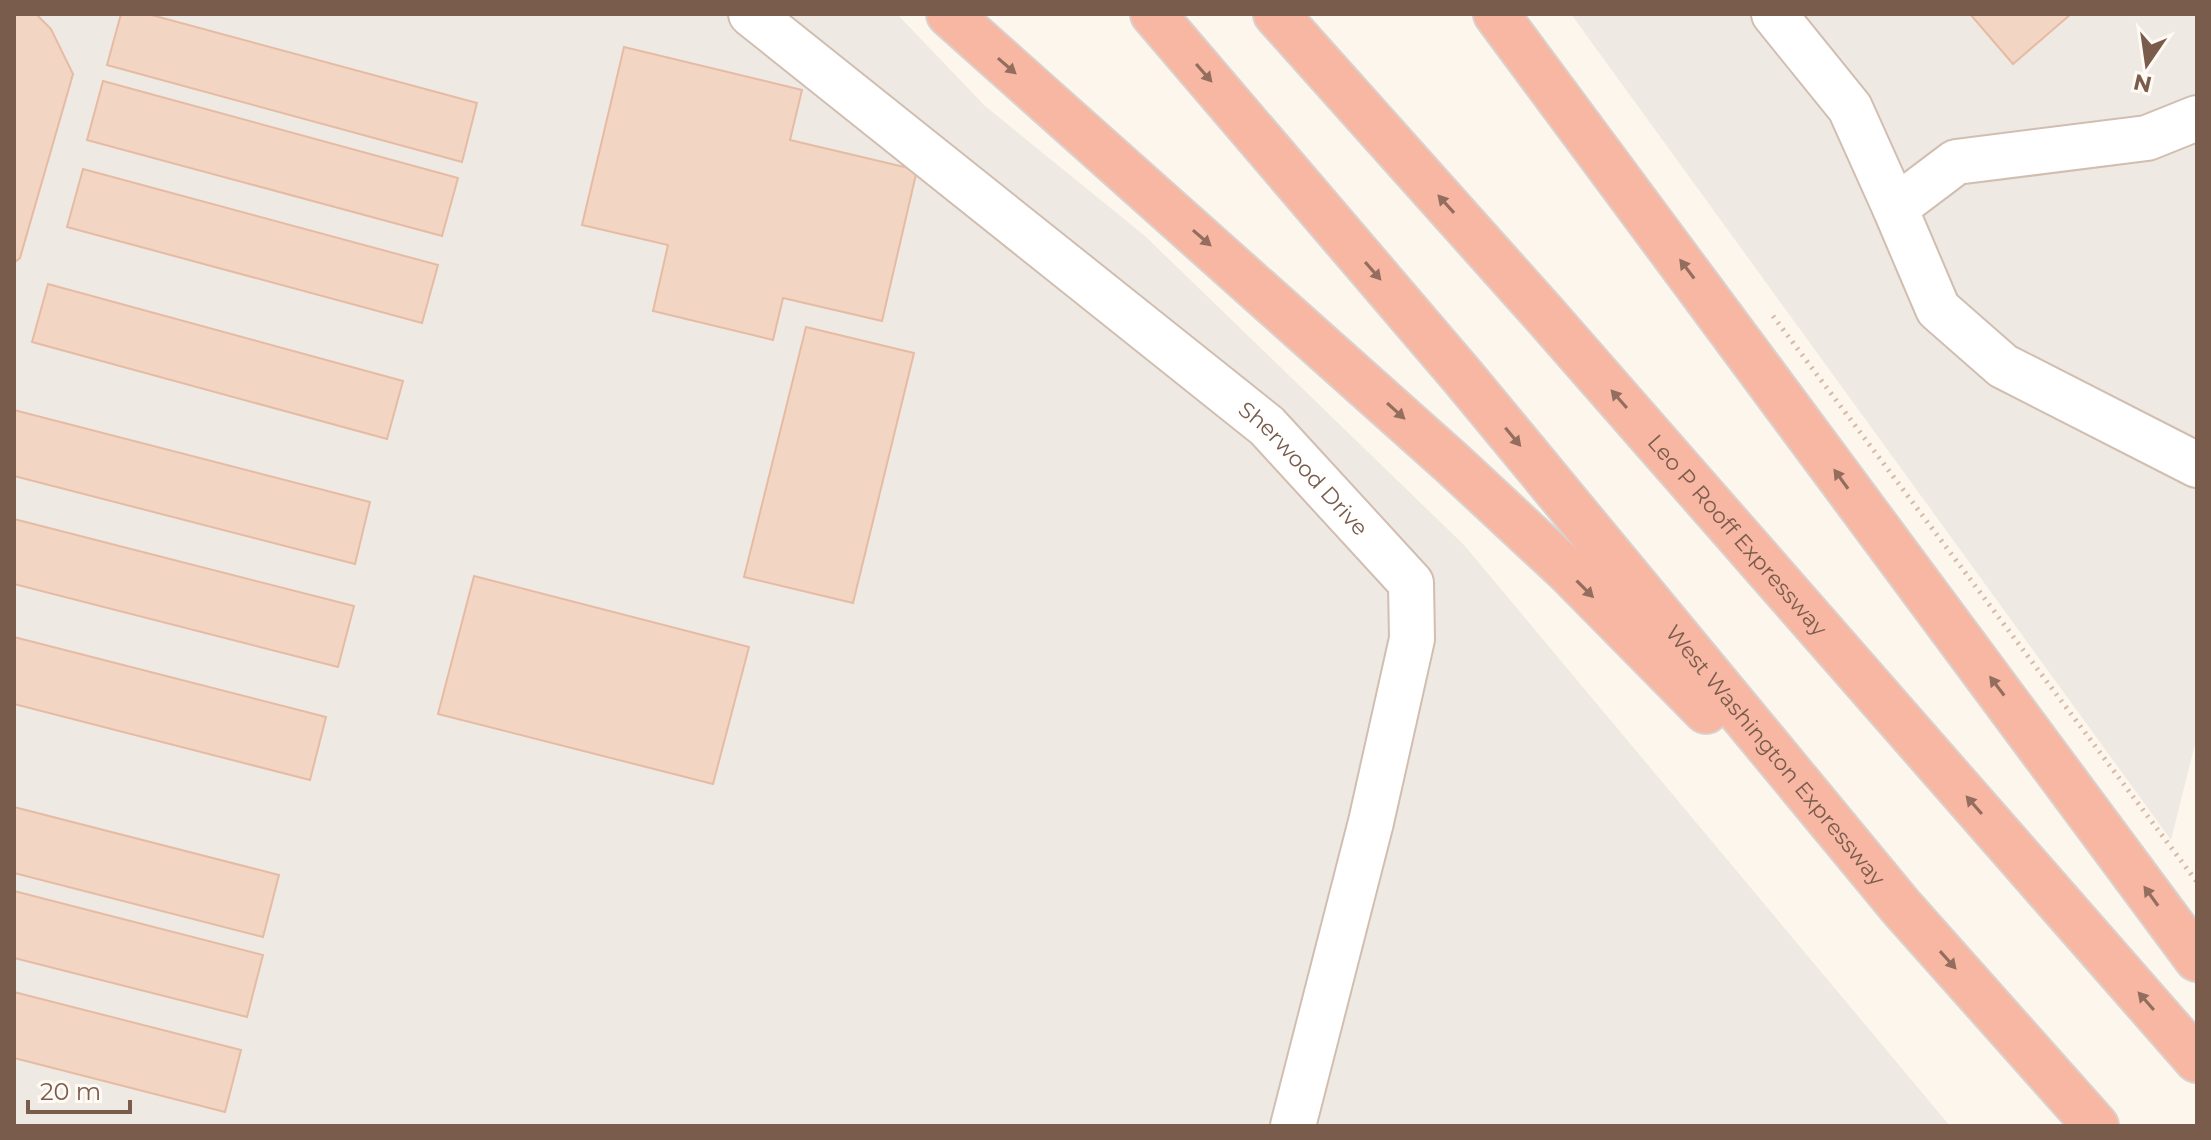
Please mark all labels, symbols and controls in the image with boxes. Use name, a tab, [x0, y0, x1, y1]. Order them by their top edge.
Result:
north arrow	[2107, 24, 2187, 104]
one-way arrow	[997, 57, 1016, 75]
one-way arrow	[1195, 63, 1212, 83]
text: N	[2131, 68, 2154, 98]
one-way arrow	[1438, 195, 1456, 214]
one-way arrow	[1191, 229, 1211, 246]
one-way arrow	[1679, 259, 1695, 279]
one-way arrow	[1364, 260, 1381, 280]
one-way arrow	[1611, 389, 1628, 409]
street label: Sherwood Drive	[1233, 395, 1374, 541]
one-way arrow	[1386, 402, 1405, 420]
one-way arrow	[1504, 427, 1521, 447]
street label: Leo P Rooff Expressway	[1642, 429, 1833, 641]
one-way arrow	[1833, 468, 1849, 489]
one-way arrow	[1576, 579, 1594, 598]
street label: West Washington Expressway	[1660, 619, 1891, 891]
one-way arrow	[1989, 676, 2005, 697]
one-way arrow	[1966, 796, 1984, 815]
one-way arrow	[2144, 885, 2159, 906]
one-way arrow	[1939, 949, 1956, 969]
one-way arrow	[2137, 991, 2155, 1010]
scale bar	[28, 1064, 130, 1114]
text: 20 m	[40, 1077, 101, 1106]

